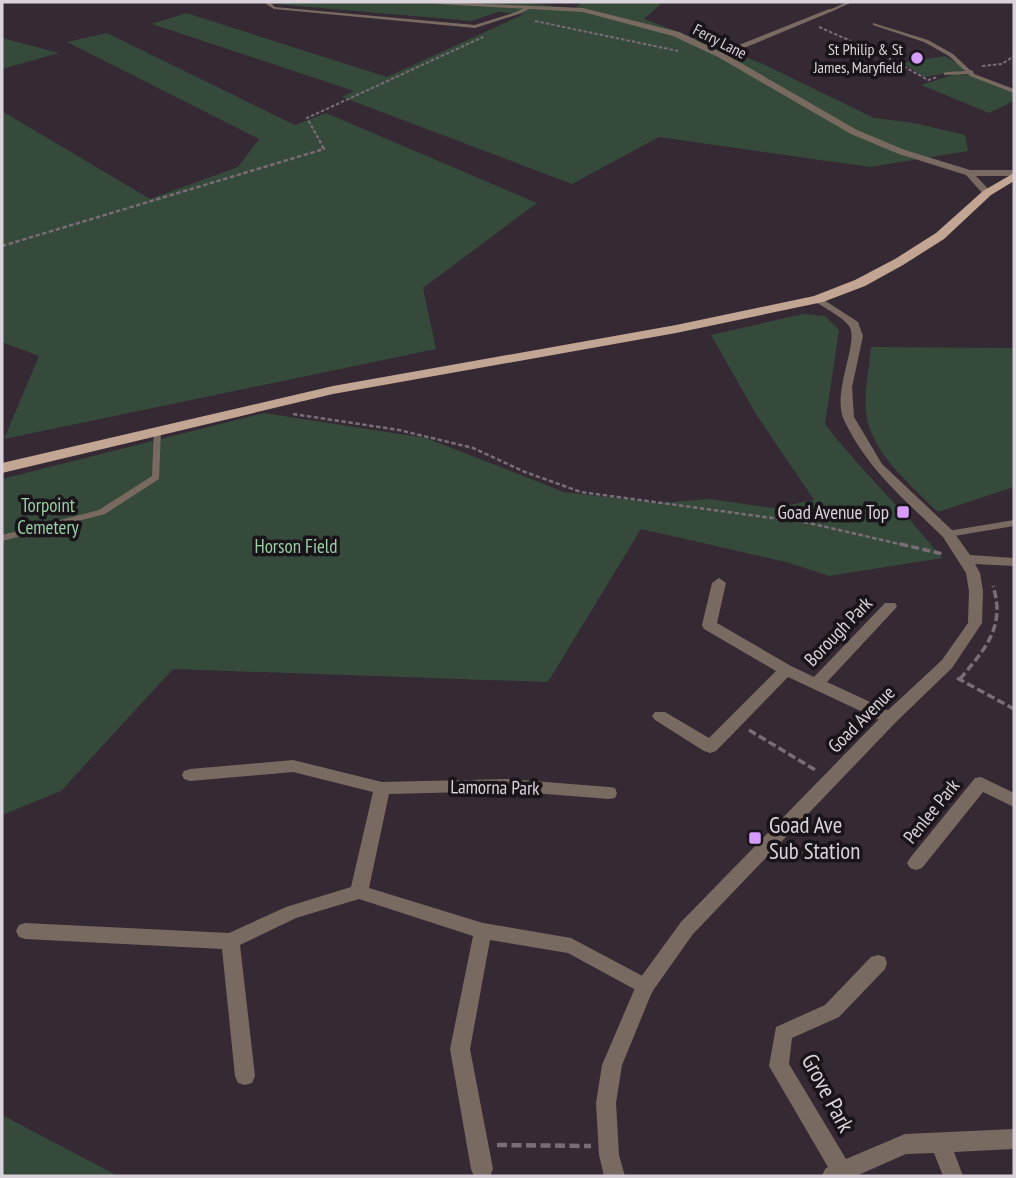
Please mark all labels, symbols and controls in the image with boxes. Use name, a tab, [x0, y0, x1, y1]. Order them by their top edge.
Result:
street label: Ferry Lane	[690, 19, 750, 63]
place label: St Philip & St James, Maryfield	[813, 39, 904, 77]
marker: St Philip & St James, Maryfield	[909, 50, 925, 66]
park label: Torpoint Cemetery	[17, 493, 80, 539]
place label: Goad Avenue Top	[778, 500, 889, 524]
marker: Goad Avenue Top	[895, 504, 911, 520]
park label: Horson Field	[254, 534, 338, 558]
street label: Borough Park	[799, 591, 878, 671]
street label: Goad Avenue	[822, 680, 900, 758]
street label: Penlee Park	[898, 773, 965, 848]
street label: Lamorna Park	[450, 774, 540, 800]
place label: Goad Ave Sub Station	[769, 810, 860, 865]
marker: Goad Ave Sub Station	[747, 830, 763, 846]
street label: Grove Park	[796, 1049, 861, 1137]

